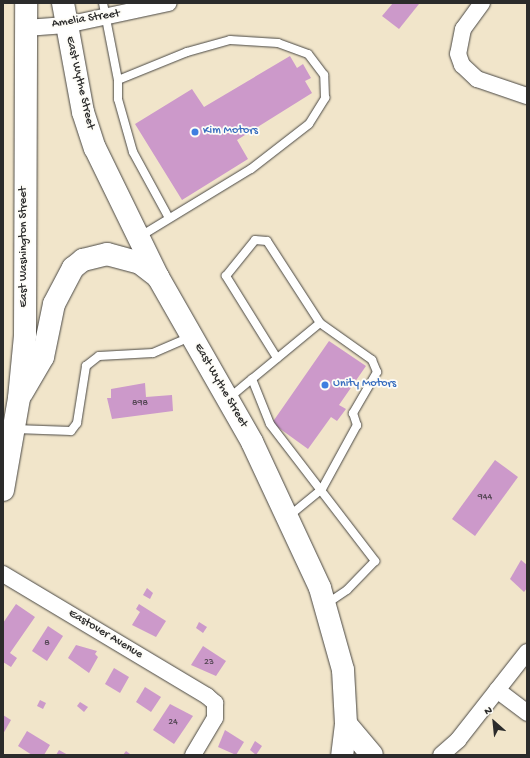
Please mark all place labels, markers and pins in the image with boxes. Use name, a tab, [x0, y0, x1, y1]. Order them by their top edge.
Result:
place label: Kim Motors	[203, 125, 258, 139]
marker: Kim Motors	[190, 127, 200, 137]
place label: Unity Motors	[333, 378, 396, 392]
marker: Unity Motors	[320, 380, 330, 390]

